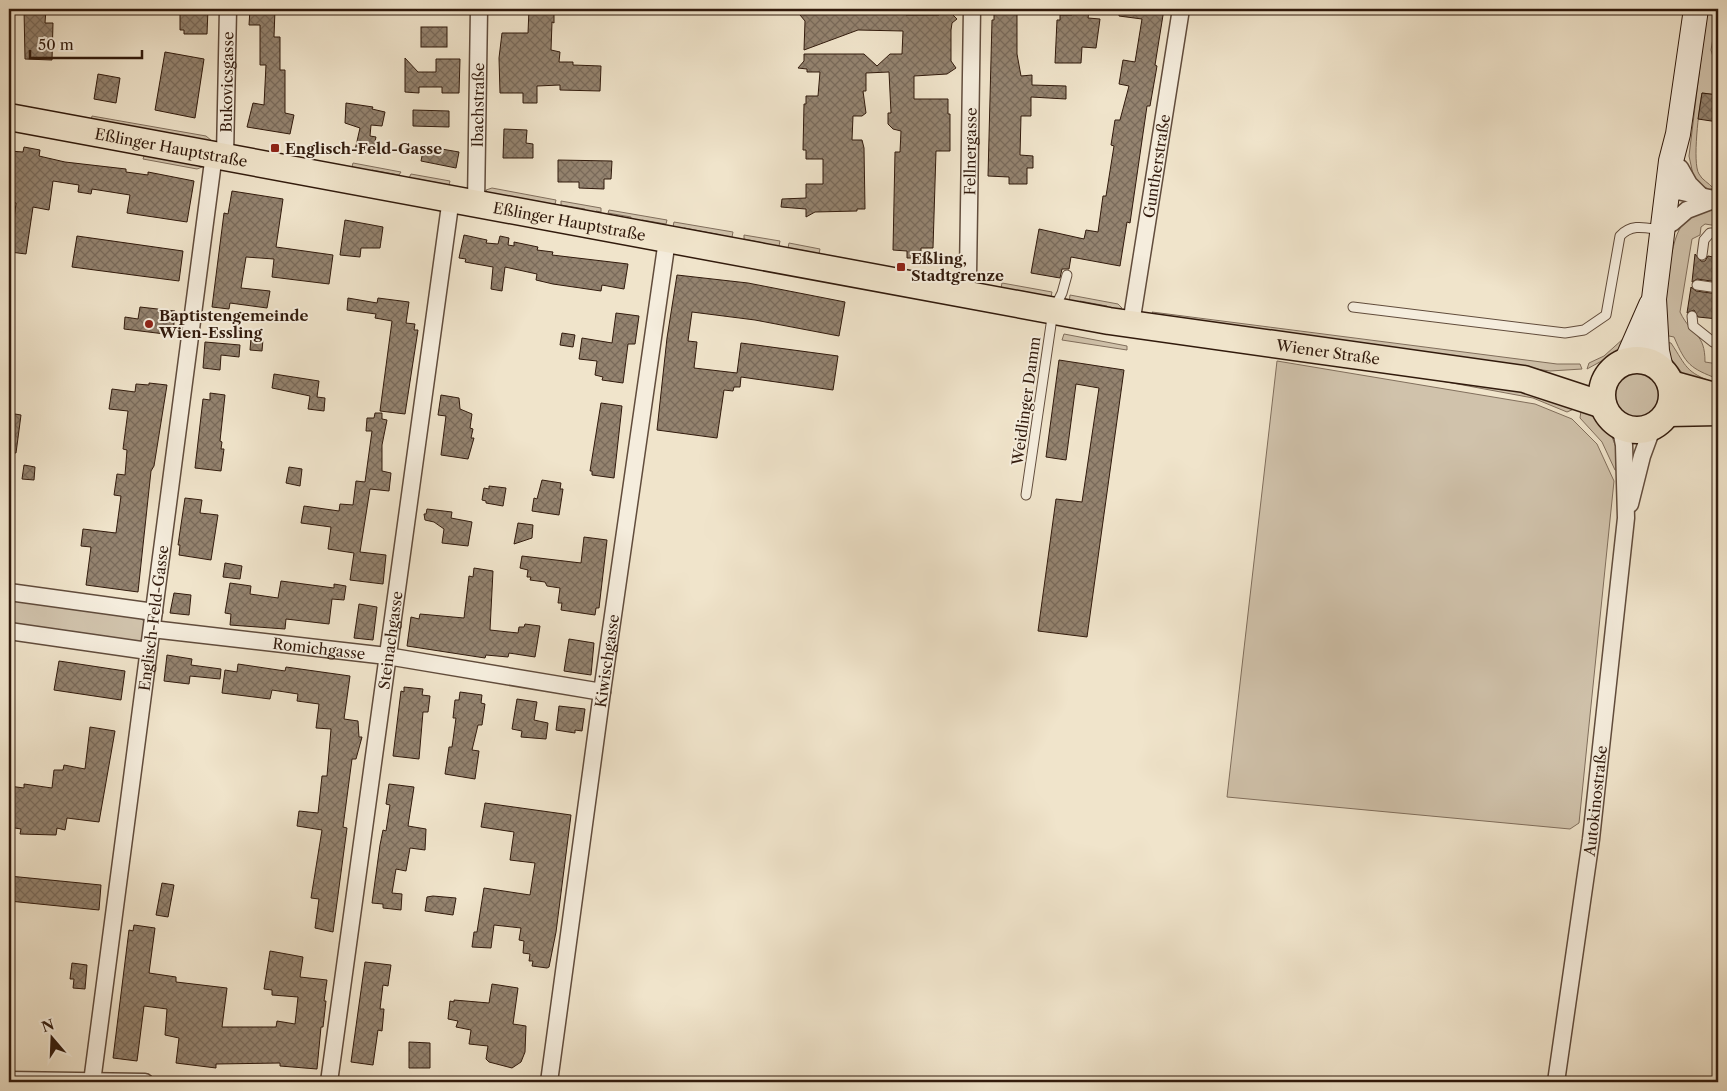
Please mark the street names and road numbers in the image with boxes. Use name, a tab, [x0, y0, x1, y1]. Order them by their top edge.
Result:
street label: Bukovicsgasse	[216, 31, 237, 133]
street label: Ibachstraße	[467, 63, 488, 147]
street label: Fellnergasse	[960, 107, 980, 195]
street label: Guntherstraße	[1138, 113, 1174, 219]
street label: Eßlinger Hauptstraße	[93, 124, 249, 171]
street label: Eßlinger Hauptstraße	[492, 197, 647, 244]
street label: Weidlinger Damm	[1007, 335, 1044, 468]
street label: Wiener Straße	[1274, 335, 1381, 368]
street label: Englisch-Feld-Gasse	[134, 544, 172, 692]
street label: Steinachgasse	[374, 590, 406, 691]
street label: Kiwischgasse	[590, 613, 623, 709]
street label: Romichgasse	[272, 633, 366, 663]
street label: Autokinostraße	[1579, 744, 1611, 858]

